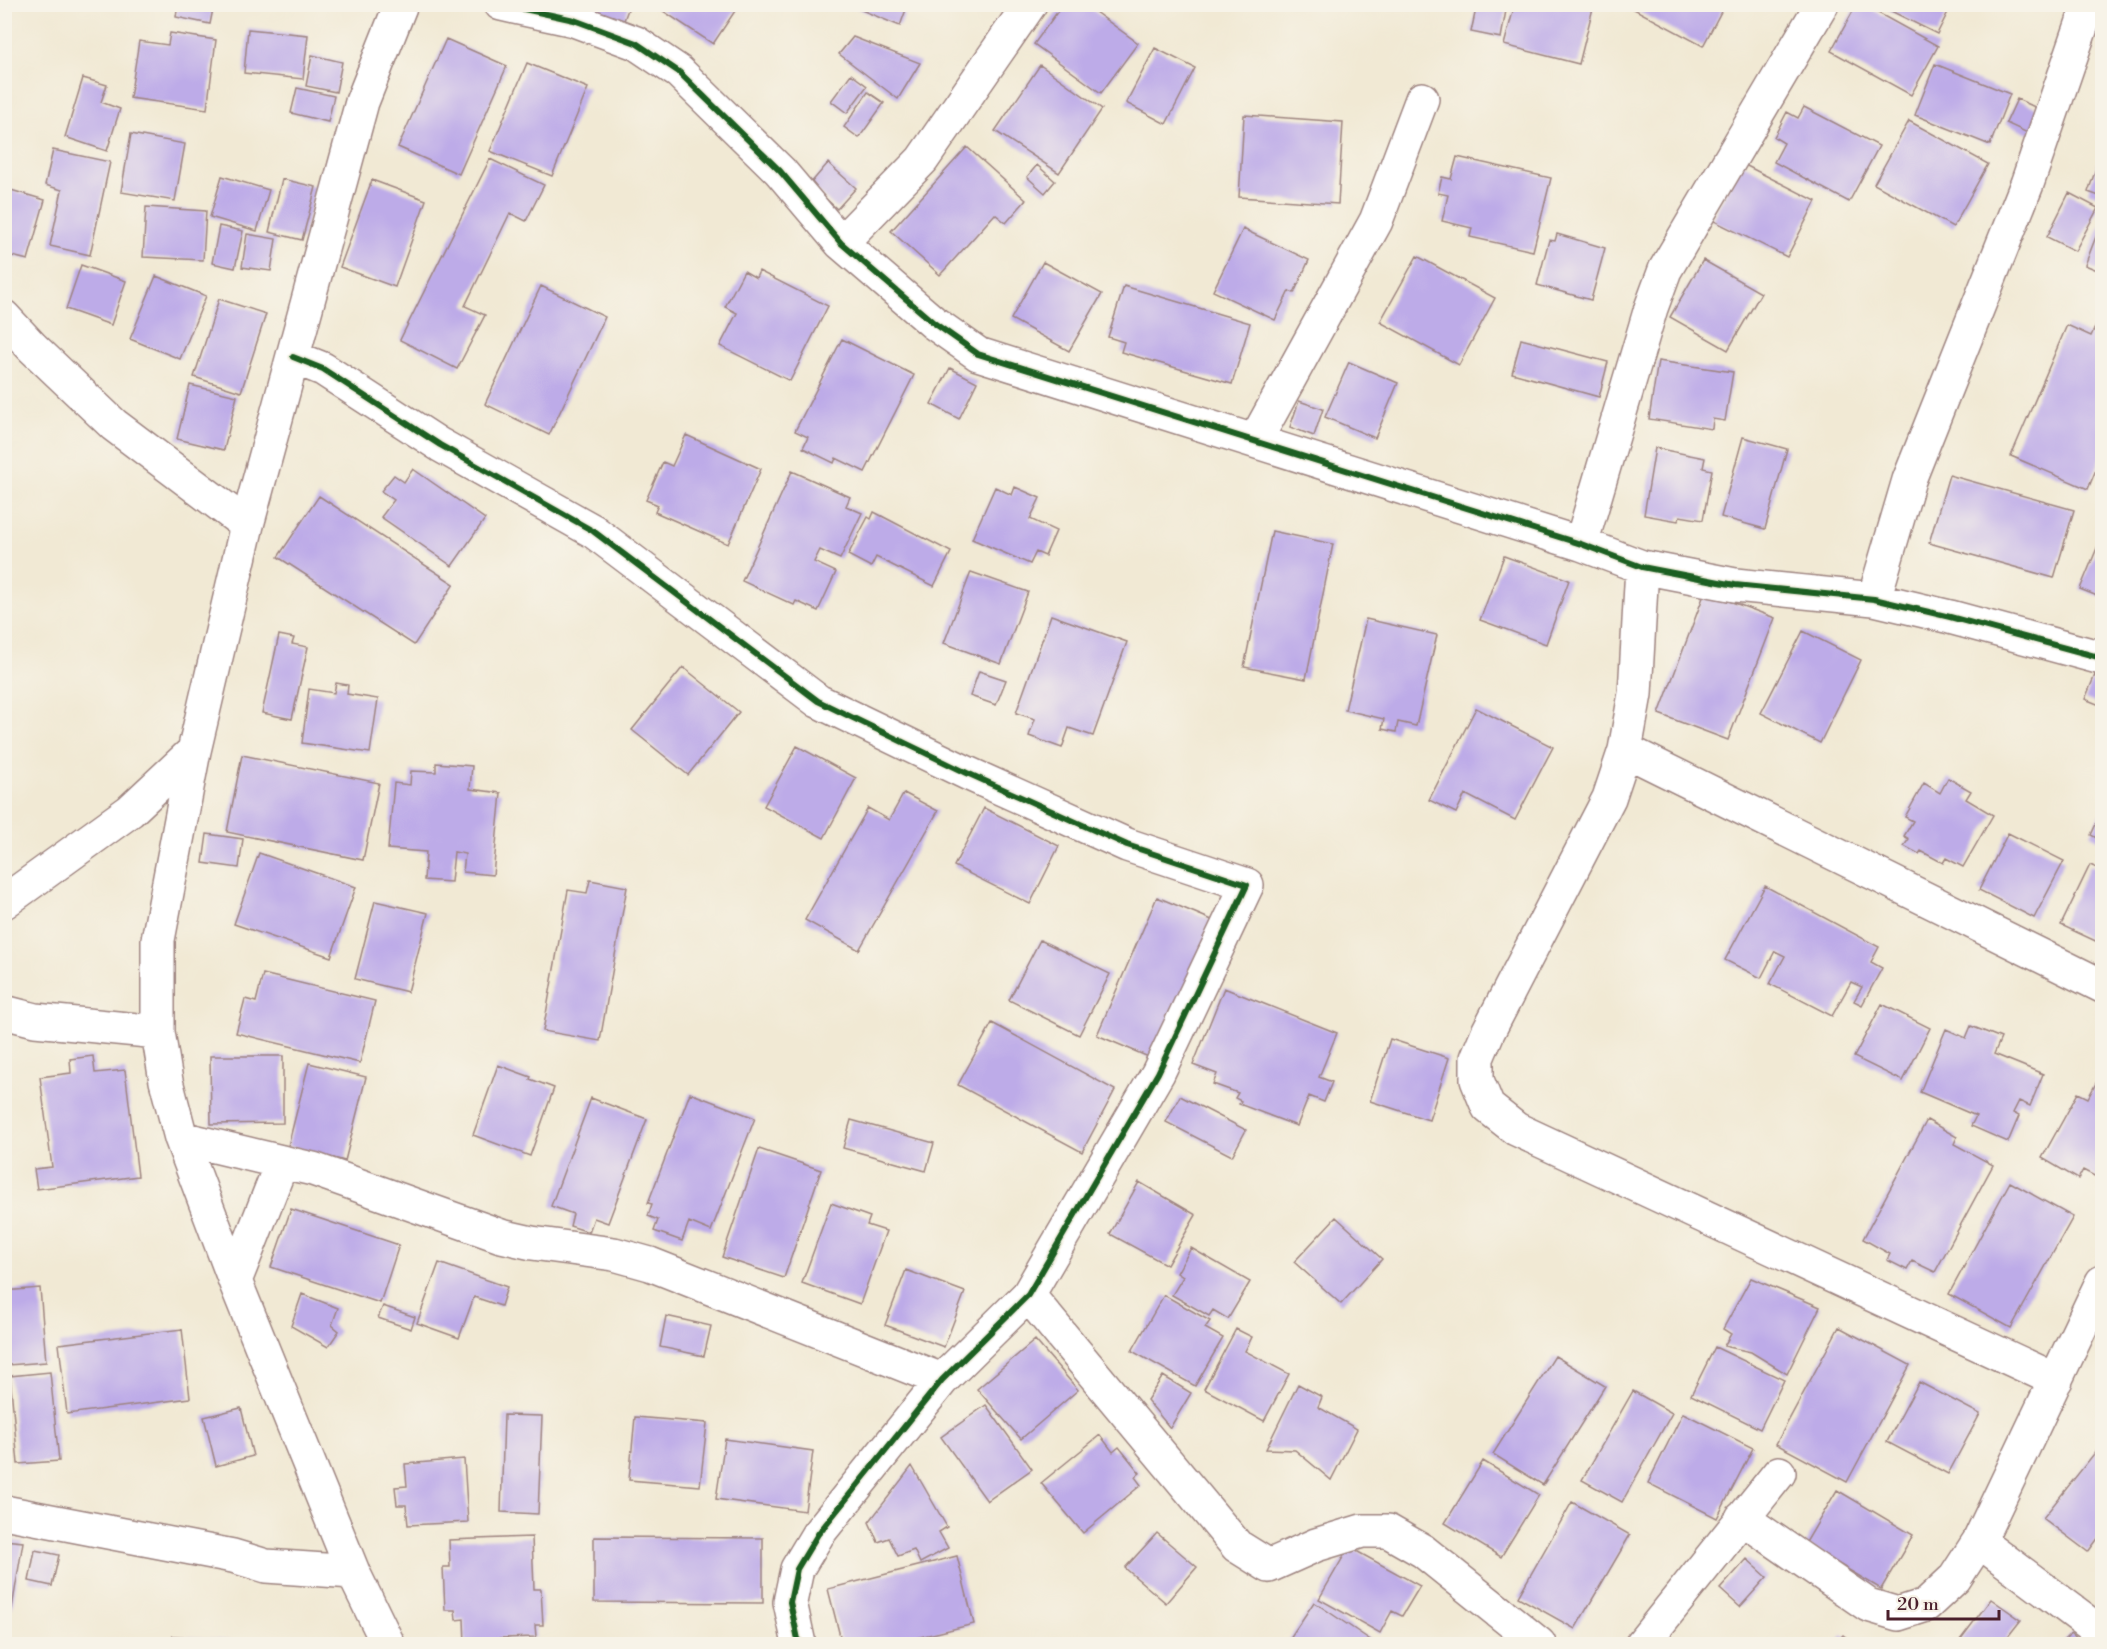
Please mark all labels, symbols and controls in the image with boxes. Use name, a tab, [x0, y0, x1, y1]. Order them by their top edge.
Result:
scale bar	[1888, 1583, 1999, 1621]
text: 20 m	[1897, 1593, 1939, 1616]

